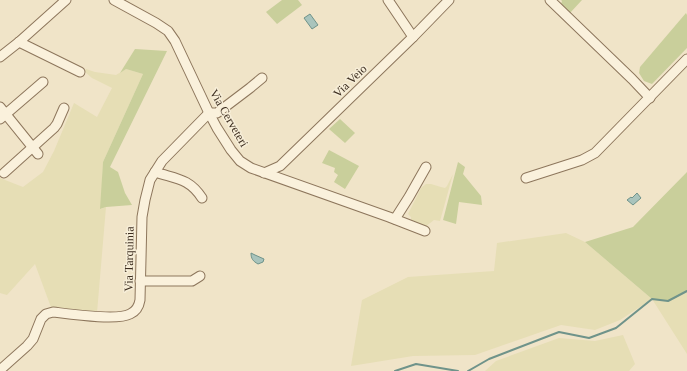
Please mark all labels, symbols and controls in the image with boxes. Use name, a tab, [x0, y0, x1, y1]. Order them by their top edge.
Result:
street label: Via Veio	[330, 62, 370, 100]
street label: Via Cerveteri	[207, 87, 251, 150]
street label: Via Tarquinia	[121, 226, 137, 292]

